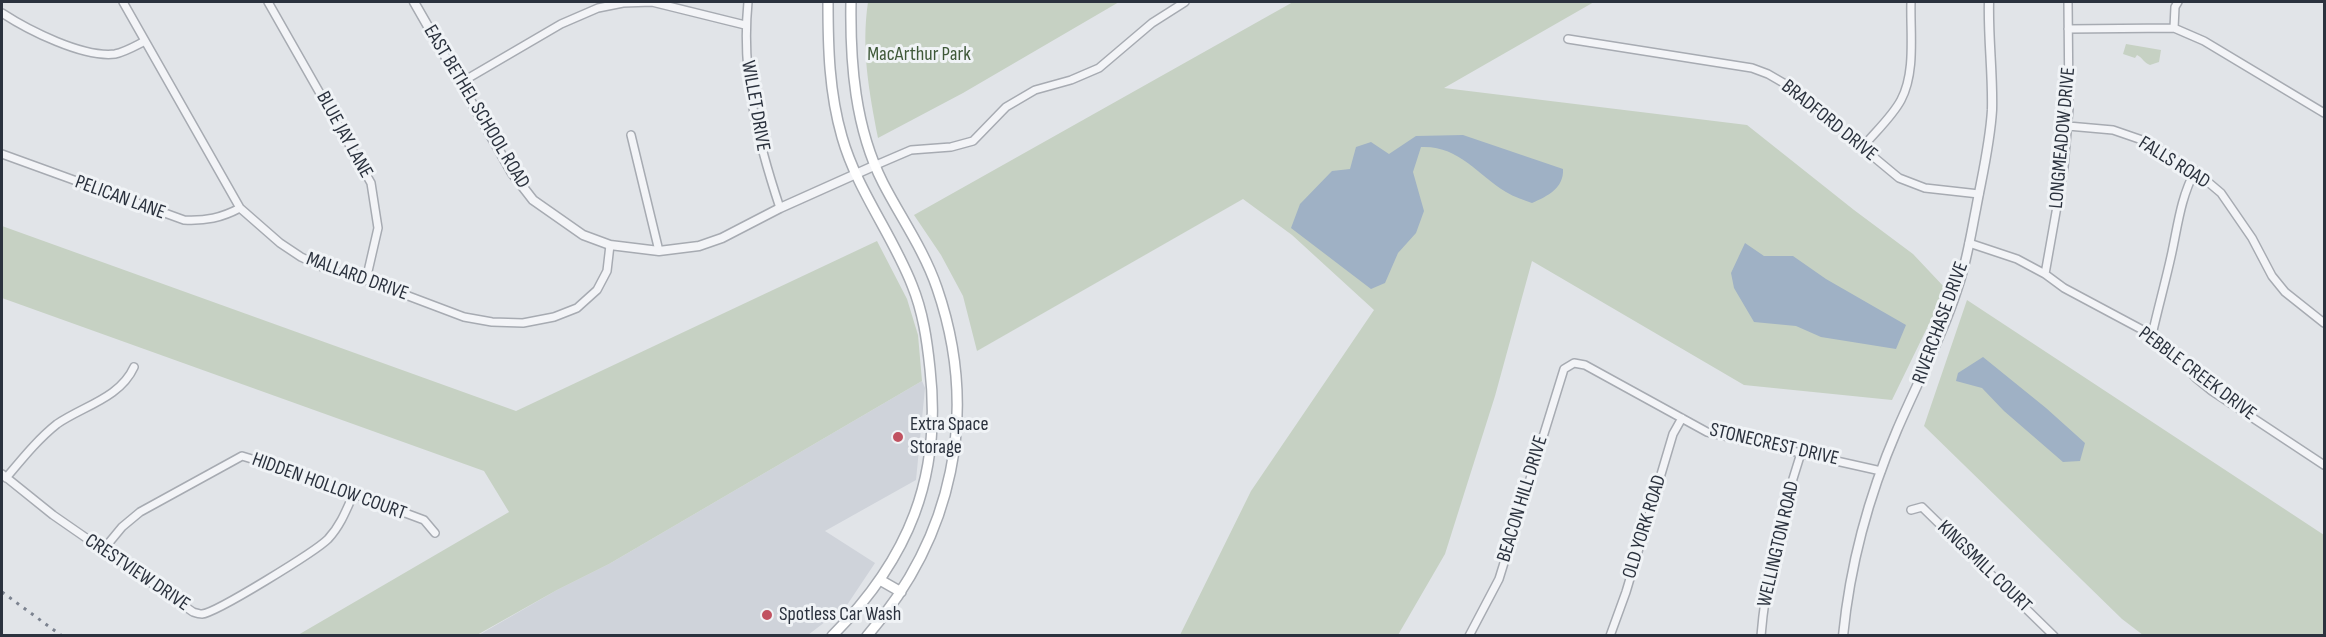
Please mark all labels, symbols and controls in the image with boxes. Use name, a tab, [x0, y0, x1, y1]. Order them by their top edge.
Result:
street label: EAST BETHEL SCHOOL ROAD	[418, 21, 534, 193]
park label: MacArthur Park	[867, 43, 971, 67]
street label: WILLET DRIVE	[735, 59, 775, 153]
street label: LONGMEADOW DRIVE	[2045, 66, 2081, 210]
street label: BRADFORD DRIVE	[1776, 75, 1882, 167]
street label: BLUE JAY LANE	[310, 88, 378, 182]
street label: FALLS ROAD	[2134, 132, 2214, 194]
street label: PELICAN LANE	[72, 171, 168, 225]
street label: MALLARD DRIVE	[303, 247, 411, 307]
street label: RIVERCHASE DRIVE	[1908, 259, 1974, 387]
street label: PEBBLE CREEK DRIVE	[2133, 322, 2261, 426]
place label: Extra Space Storage	[910, 413, 989, 460]
street label: STONECREST DRIVE	[1707, 419, 1841, 471]
marker: Extra Space Storage	[891, 430, 905, 444]
street label: BEACON HILL DRIVE	[1492, 433, 1554, 565]
street label: HIDDEN HOLLOW COURT	[249, 448, 409, 526]
street label: OLD YORK ROAD	[1618, 472, 1672, 582]
street label: WELLINGTON ROAD	[1753, 479, 1805, 609]
street label: KINGSMILL COURT	[1932, 516, 2036, 618]
street label: CRESTVIEW DRIVE	[80, 529, 194, 617]
place label: Spotless Car Wash	[779, 603, 901, 627]
marker: Spotless Car Wash	[760, 608, 774, 622]

